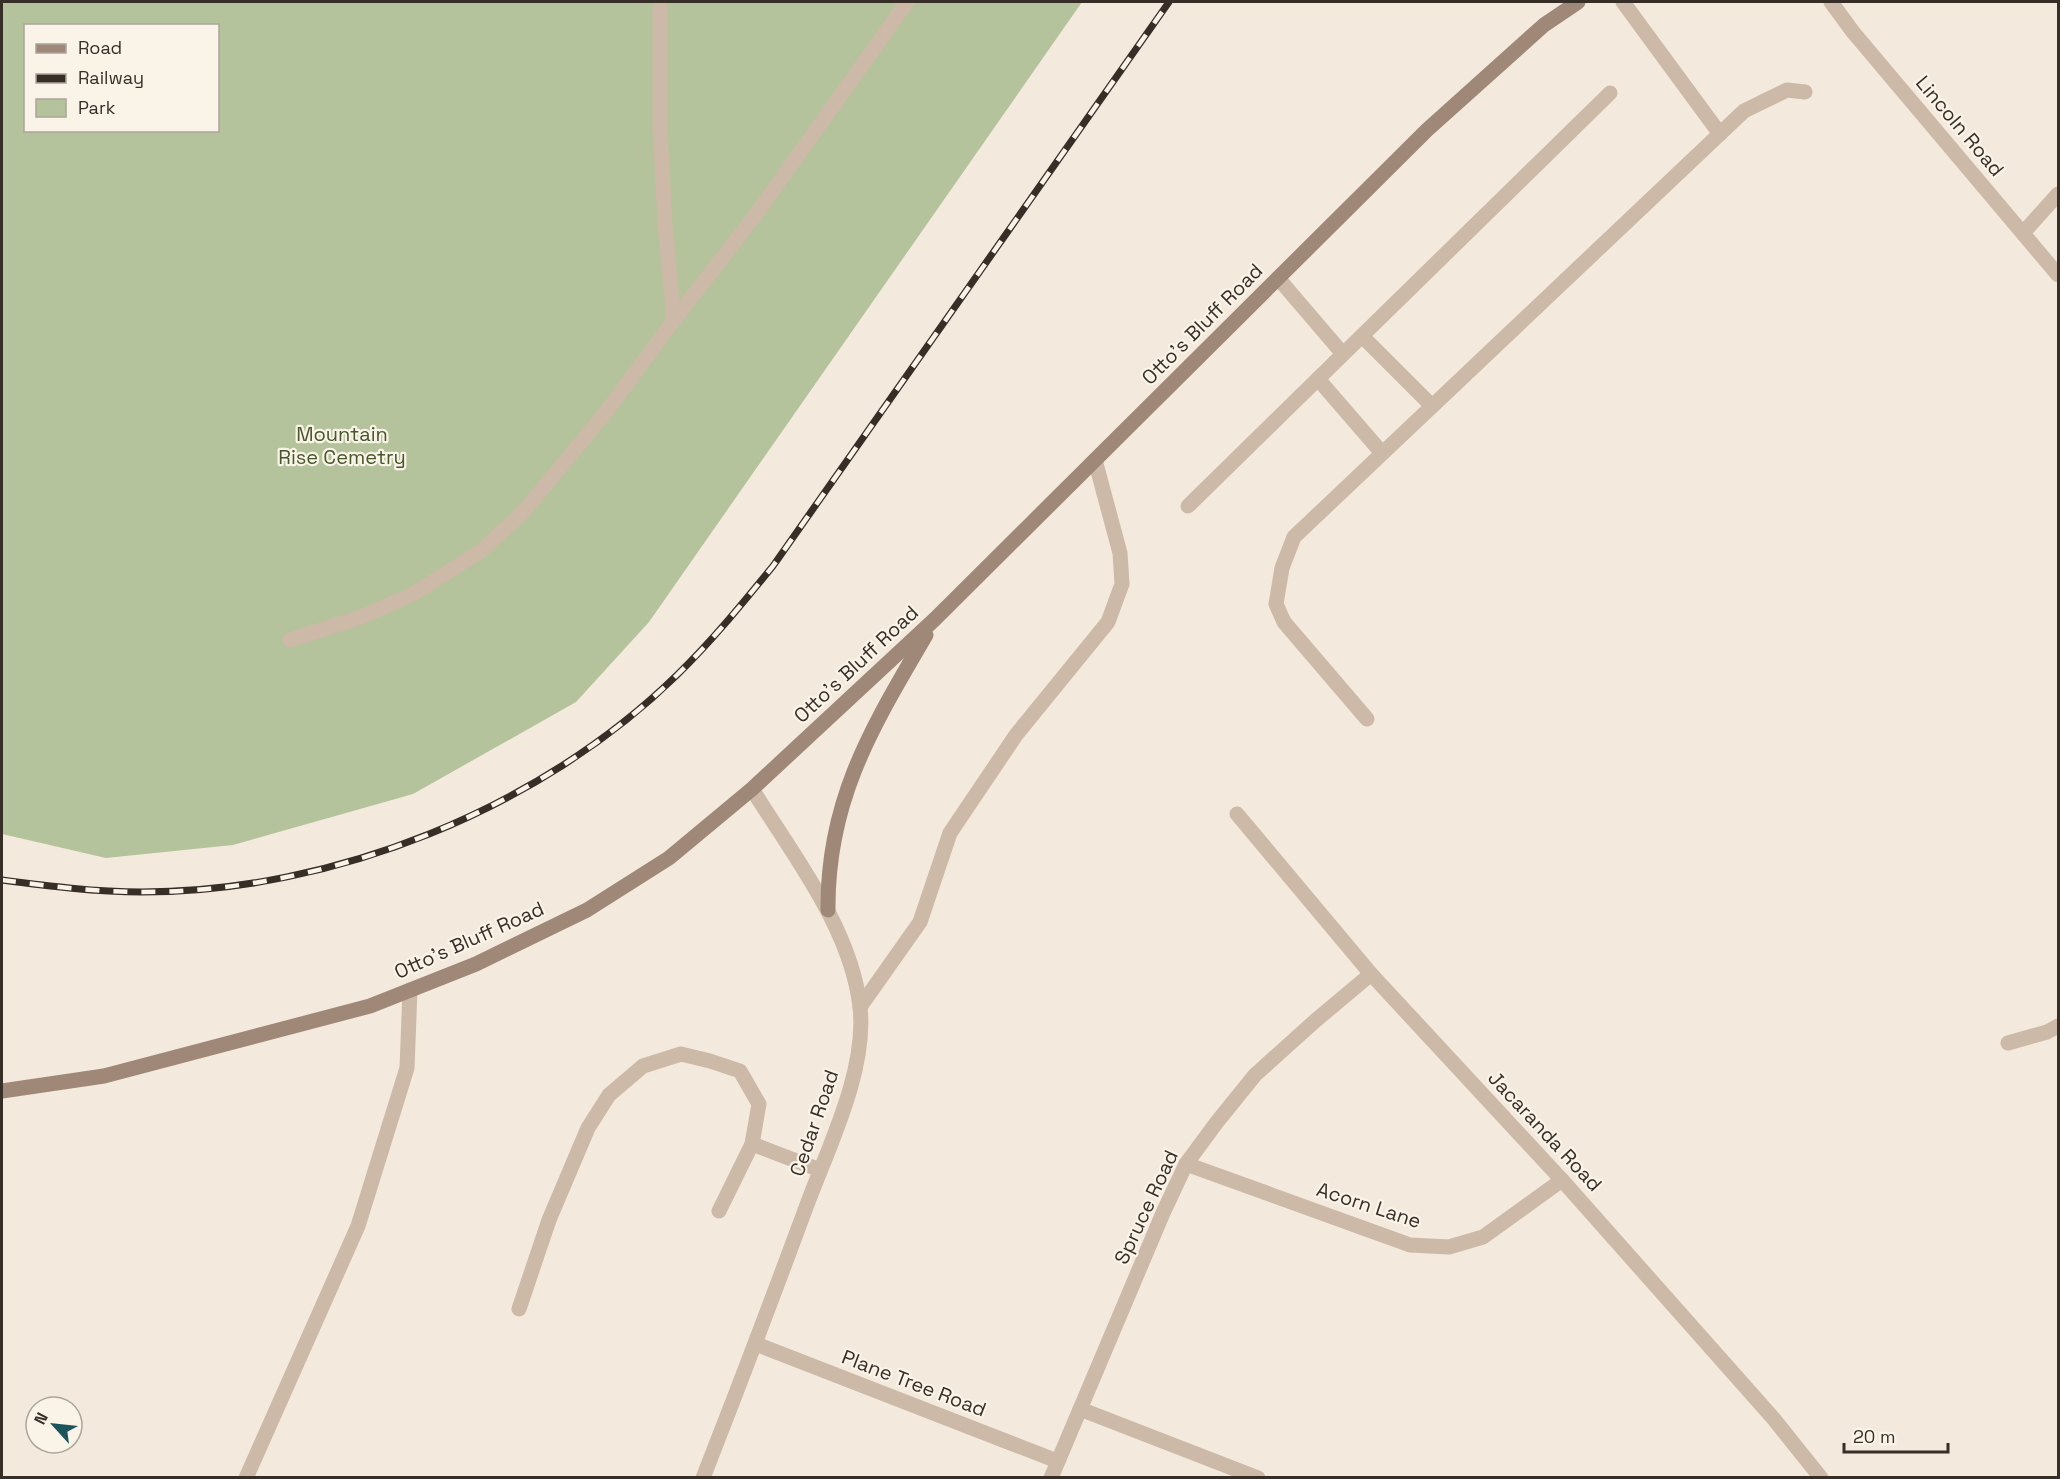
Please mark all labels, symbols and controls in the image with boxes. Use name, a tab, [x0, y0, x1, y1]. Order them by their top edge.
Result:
legend	[24, 24, 219, 132]
text: Road	[78, 36, 122, 59]
text: Railway	[78, 66, 144, 89]
street label: Lincoln Road	[1910, 70, 2010, 182]
text: Park	[78, 96, 116, 119]
street label: Otto's Bluff Road	[1136, 258, 1268, 390]
park label: Mountain Rise Cemetry	[278, 421, 406, 470]
street label: Otto's Bluff Road	[788, 600, 924, 728]
street label: Otto's Bluff Road	[390, 895, 548, 985]
street label: Jacaranda Road	[1482, 1065, 1608, 1197]
street label: Cedar Road	[784, 1066, 844, 1180]
street label: Spruce Road	[1108, 1146, 1184, 1268]
street label: Acorn Lane	[1313, 1176, 1425, 1234]
street label: Plane Tree Road	[838, 1344, 990, 1422]
north arrow	[24, 1395, 84, 1455]
text: N	[29, 1409, 53, 1428]
scale bar	[1844, 1416, 1948, 1454]
text: 20 m	[1853, 1425, 1896, 1448]

